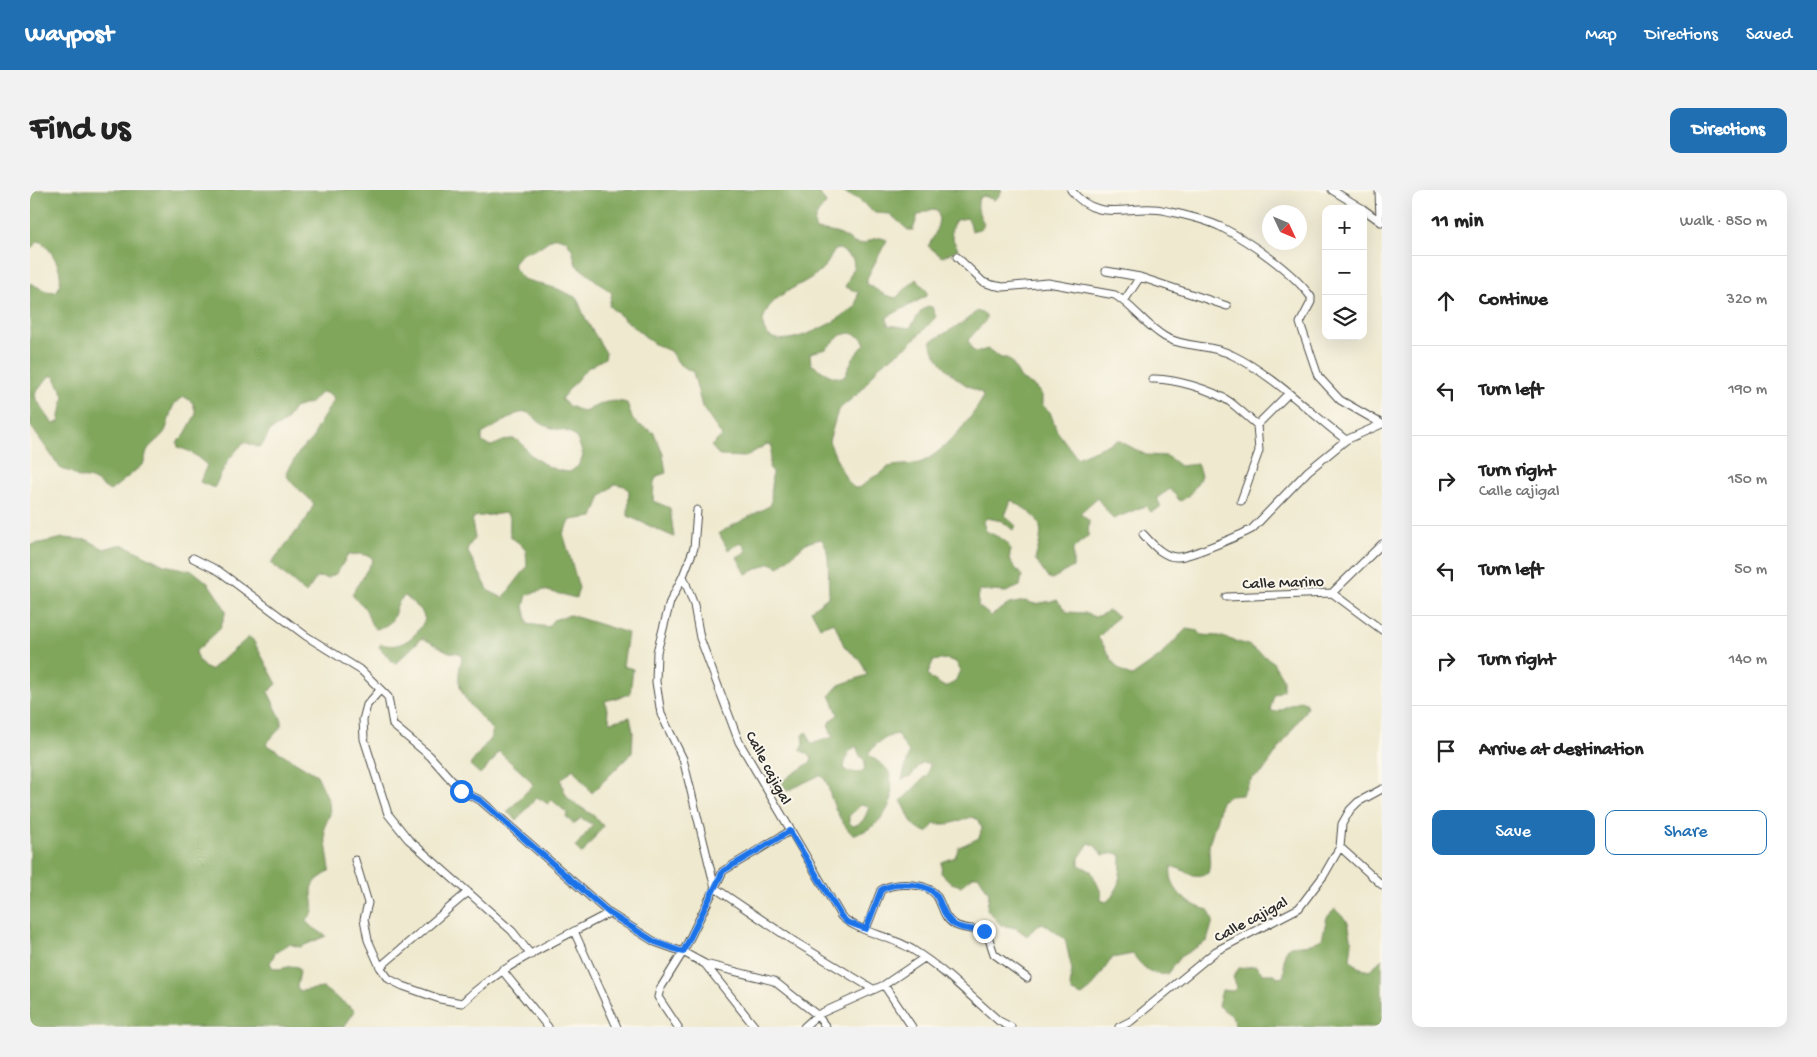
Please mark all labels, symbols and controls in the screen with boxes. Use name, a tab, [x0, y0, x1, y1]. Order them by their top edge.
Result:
text: Waypost	[25, 21, 113, 50]
text: Map	[1585, 25, 1617, 46]
text: Directions	[1645, 25, 1718, 46]
text: Saved	[1746, 25, 1792, 46]
button: Directions	[1670, 108, 1787, 153]
text: Find us	[30, 110, 130, 151]
north arrow	[1262, 205, 1307, 250]
map controls	[1322, 205, 1367, 340]
button: +	[1322, 205, 1367, 250]
text: 11 min	[1432, 210, 1483, 235]
text: Walk · 850 m	[1680, 213, 1767, 232]
button: −	[1322, 250, 1367, 295]
icon: ahead	[1432, 287, 1460, 315]
text: Continue	[1479, 289, 1548, 312]
text: 320 m	[1727, 291, 1767, 310]
button: layers	[1322, 295, 1367, 340]
icon: left	[1432, 377, 1460, 405]
text: Turn left	[1479, 379, 1543, 402]
text: 190 m	[1728, 381, 1767, 400]
text: Turn right	[1479, 460, 1555, 483]
icon: right	[1432, 467, 1460, 495]
text: 150 m	[1728, 471, 1767, 490]
text: Calle cajigal	[1479, 483, 1560, 502]
icon: left	[1432, 557, 1460, 585]
text: Turn left	[1479, 559, 1543, 582]
text: 50 m	[1734, 561, 1767, 580]
street label: Calle Marino	[1242, 574, 1324, 595]
icon: right	[1432, 647, 1460, 675]
text: Turn right	[1479, 649, 1555, 672]
text: 140 m	[1729, 651, 1767, 670]
street label: Calle cajigal	[740, 729, 794, 809]
icon: arrive	[1432, 737, 1460, 765]
text: Arrive at destination	[1479, 739, 1643, 762]
route start	[450, 780, 473, 803]
button: Save	[1432, 810, 1595, 855]
button: Share	[1605, 810, 1767, 855]
street label: Calle cajigal	[1212, 894, 1292, 948]
route end	[973, 920, 996, 943]

